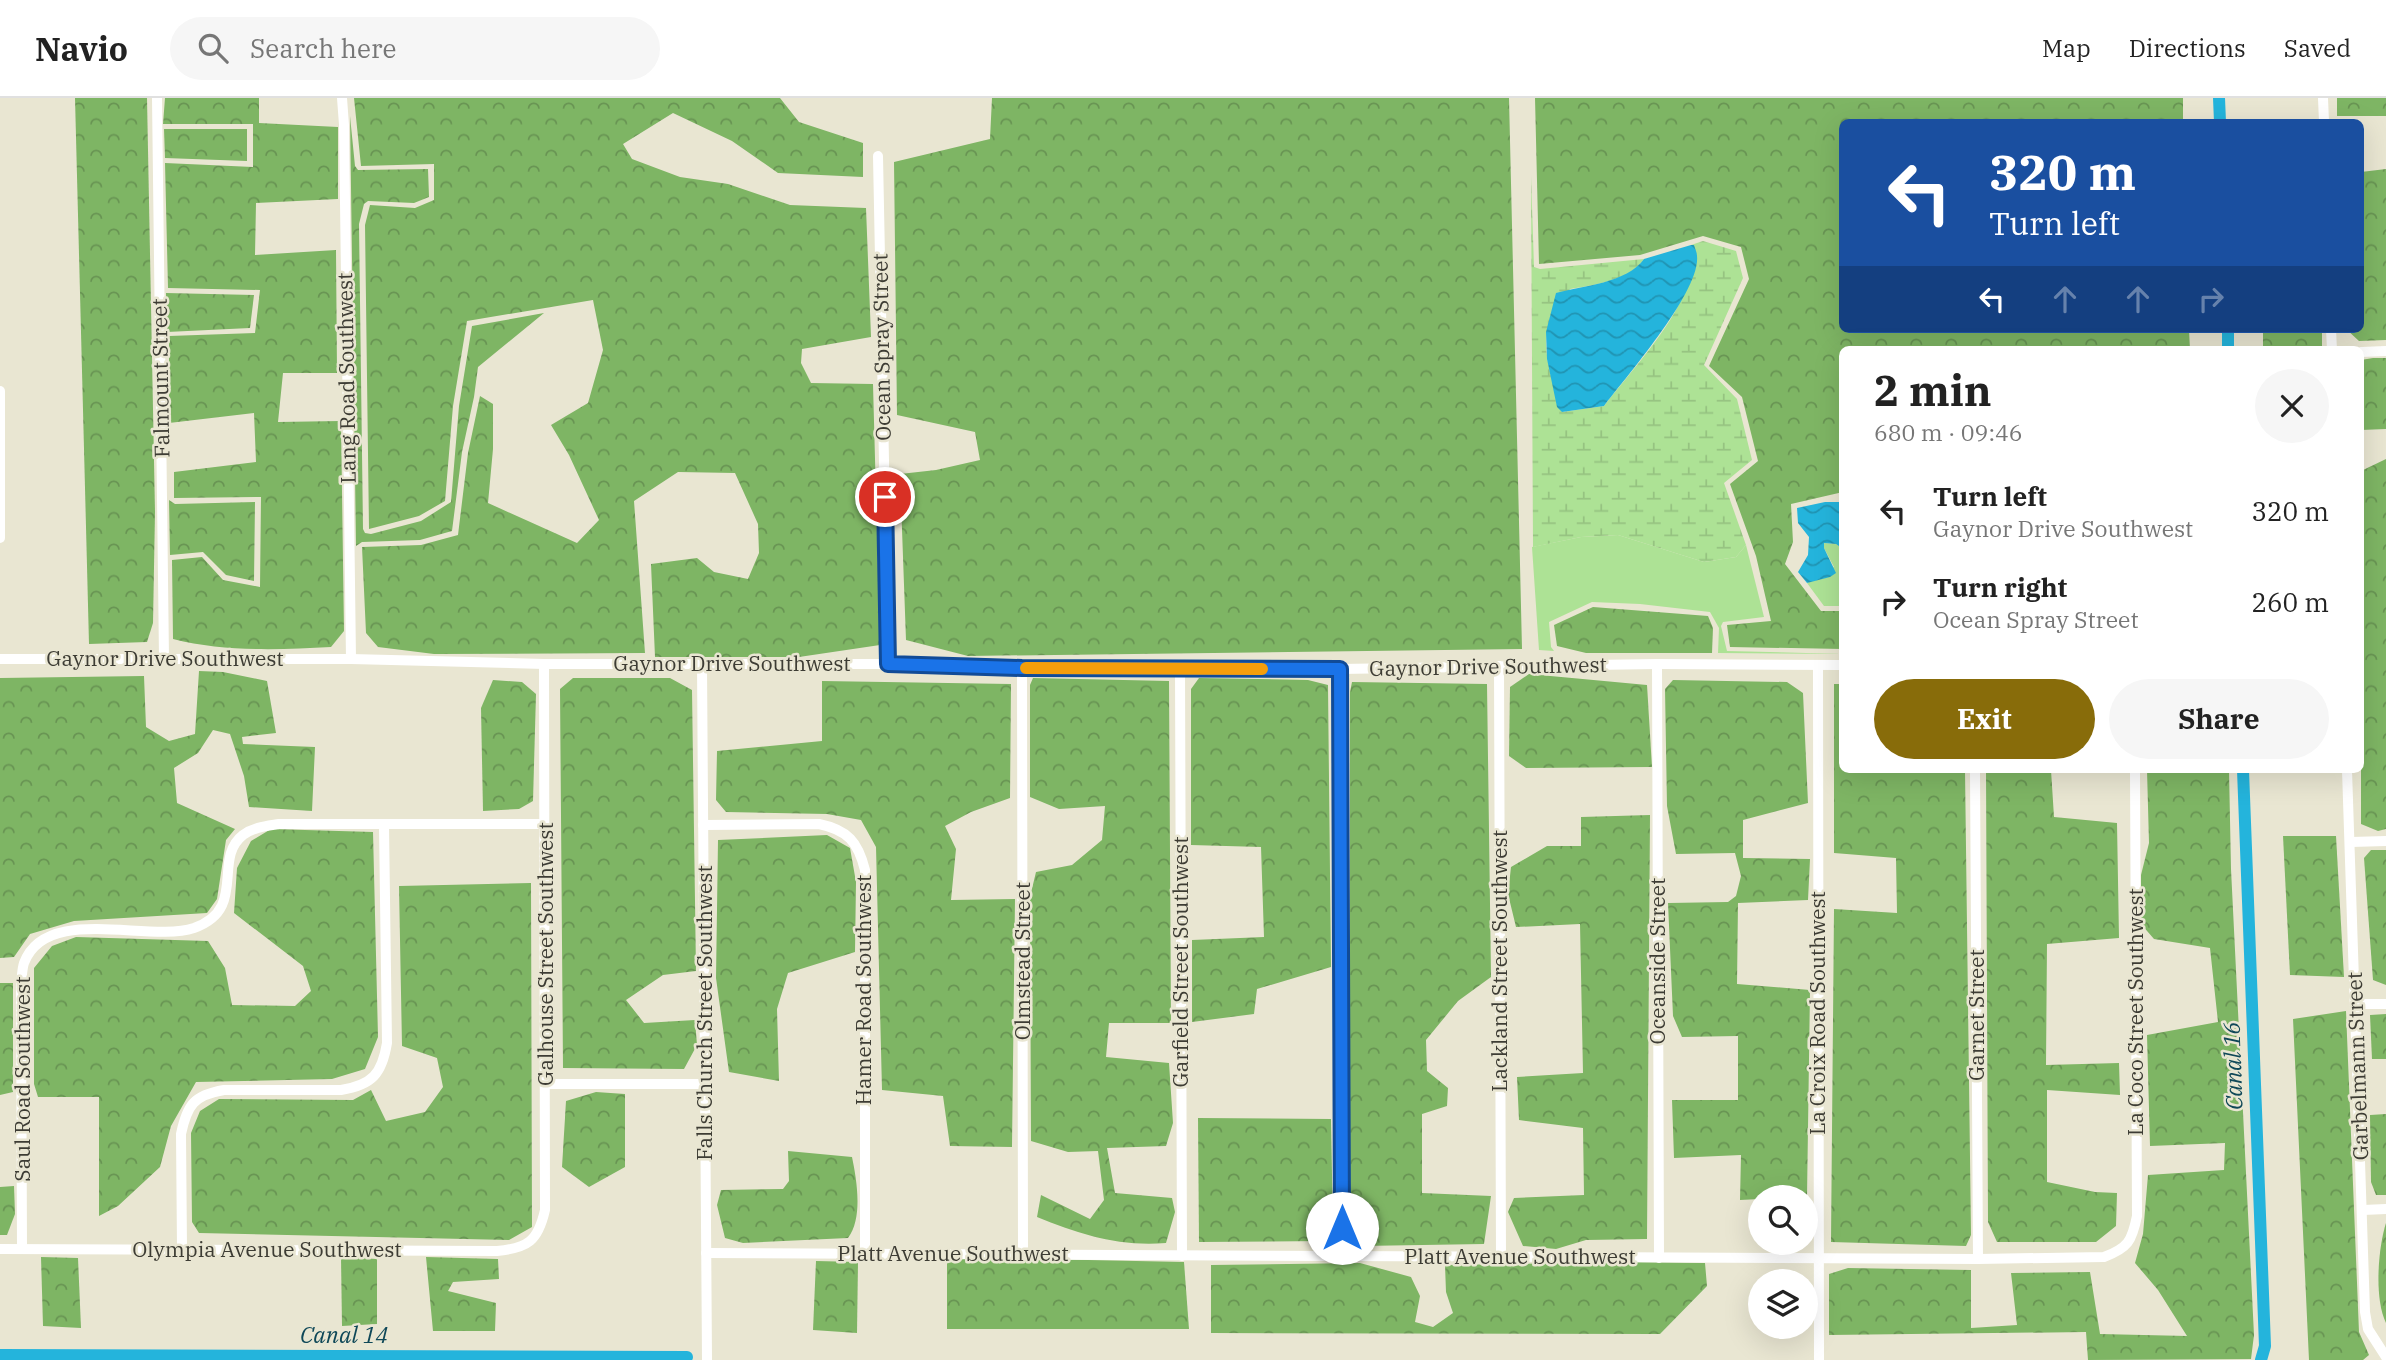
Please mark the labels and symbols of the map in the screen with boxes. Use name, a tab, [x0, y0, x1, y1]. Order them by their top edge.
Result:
street label: Ocean Spray Street	[865, 253, 897, 441]
street label: Lang Road Southwest	[330, 272, 362, 484]
street label: Falmount Street	[145, 298, 175, 458]
pin	[855, 467, 915, 527]
street label: Gaynor Drive Southwest	[46, 644, 284, 672]
street label: Gaynor Drive Southwest	[613, 649, 851, 677]
street label: Gaynor Drive Southwest	[1369, 650, 1607, 682]
street label: Galhouse Street Southwest	[531, 822, 559, 1086]
street label: Lackland Street Southwest	[1485, 830, 1513, 1092]
street label: Garfield Street Southwest	[1166, 836, 1194, 1088]
street label: Falls Church Street Southwest	[690, 865, 718, 1161]
street label: Hamer Road Southwest	[849, 875, 877, 1105]
street label: Oceanside Street	[1643, 878, 1671, 1044]
street label: Olmstead Street	[1008, 882, 1036, 1040]
street label: La Coco Street Southwest	[2121, 888, 2149, 1136]
street label: La Croix Road Southwest	[1803, 891, 1831, 1135]
street label: Garnet Street	[1962, 949, 1990, 1081]
street label: Garbelmann Street	[2340, 971, 2374, 1161]
street label: Saul Road Southwest	[8, 976, 36, 1182]
water label: Canal 16	[2215, 1021, 2249, 1111]
position arrow	[1305, 1191, 1379, 1265]
street label: Olympia Avenue Southwest	[132, 1235, 402, 1263]
street label: Platt Avenue Southwest	[837, 1239, 1069, 1267]
street label: Platt Avenue Southwest	[1404, 1242, 1636, 1270]
water label: Canal 14	[300, 1319, 388, 1349]

